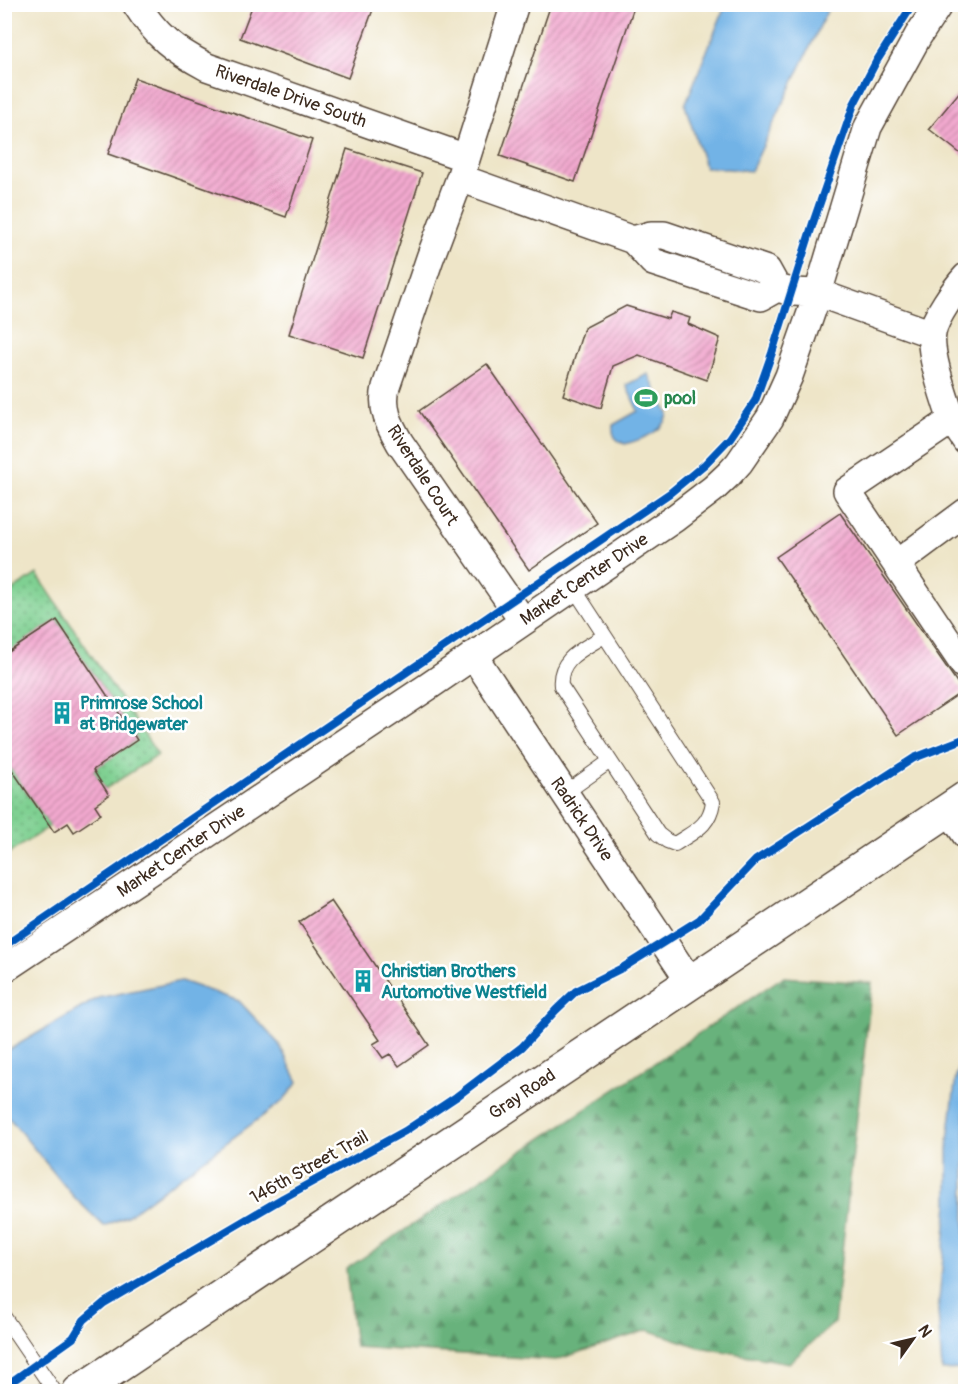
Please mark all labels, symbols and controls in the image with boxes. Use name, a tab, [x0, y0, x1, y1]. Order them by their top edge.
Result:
street label: Riverdale Drive South	[212, 60, 370, 133]
sports icon: pool	[633, 385, 659, 411]
place label: pool	[664, 387, 696, 410]
street label: Riverdale Court	[382, 421, 464, 530]
street label: Market Center Drive	[516, 528, 653, 631]
place label: Primrose School at Bridgewater	[80, 692, 203, 736]
building icon: Primrose School at Bridgewater	[49, 700, 75, 726]
street label: Radrick Drive	[545, 773, 618, 866]
street label: Market Center Drive	[113, 800, 250, 903]
place label: Christian Brothers Automotive Westfield	[381, 960, 547, 1004]
building icon: Christian Brothers Automotive Westfield	[350, 968, 376, 994]
street label: Gray Road	[485, 1064, 560, 1125]
street label: 146th Street Trail	[246, 1125, 373, 1209]
north arrow	[883, 1309, 943, 1369]
text: N	[913, 1321, 936, 1341]

